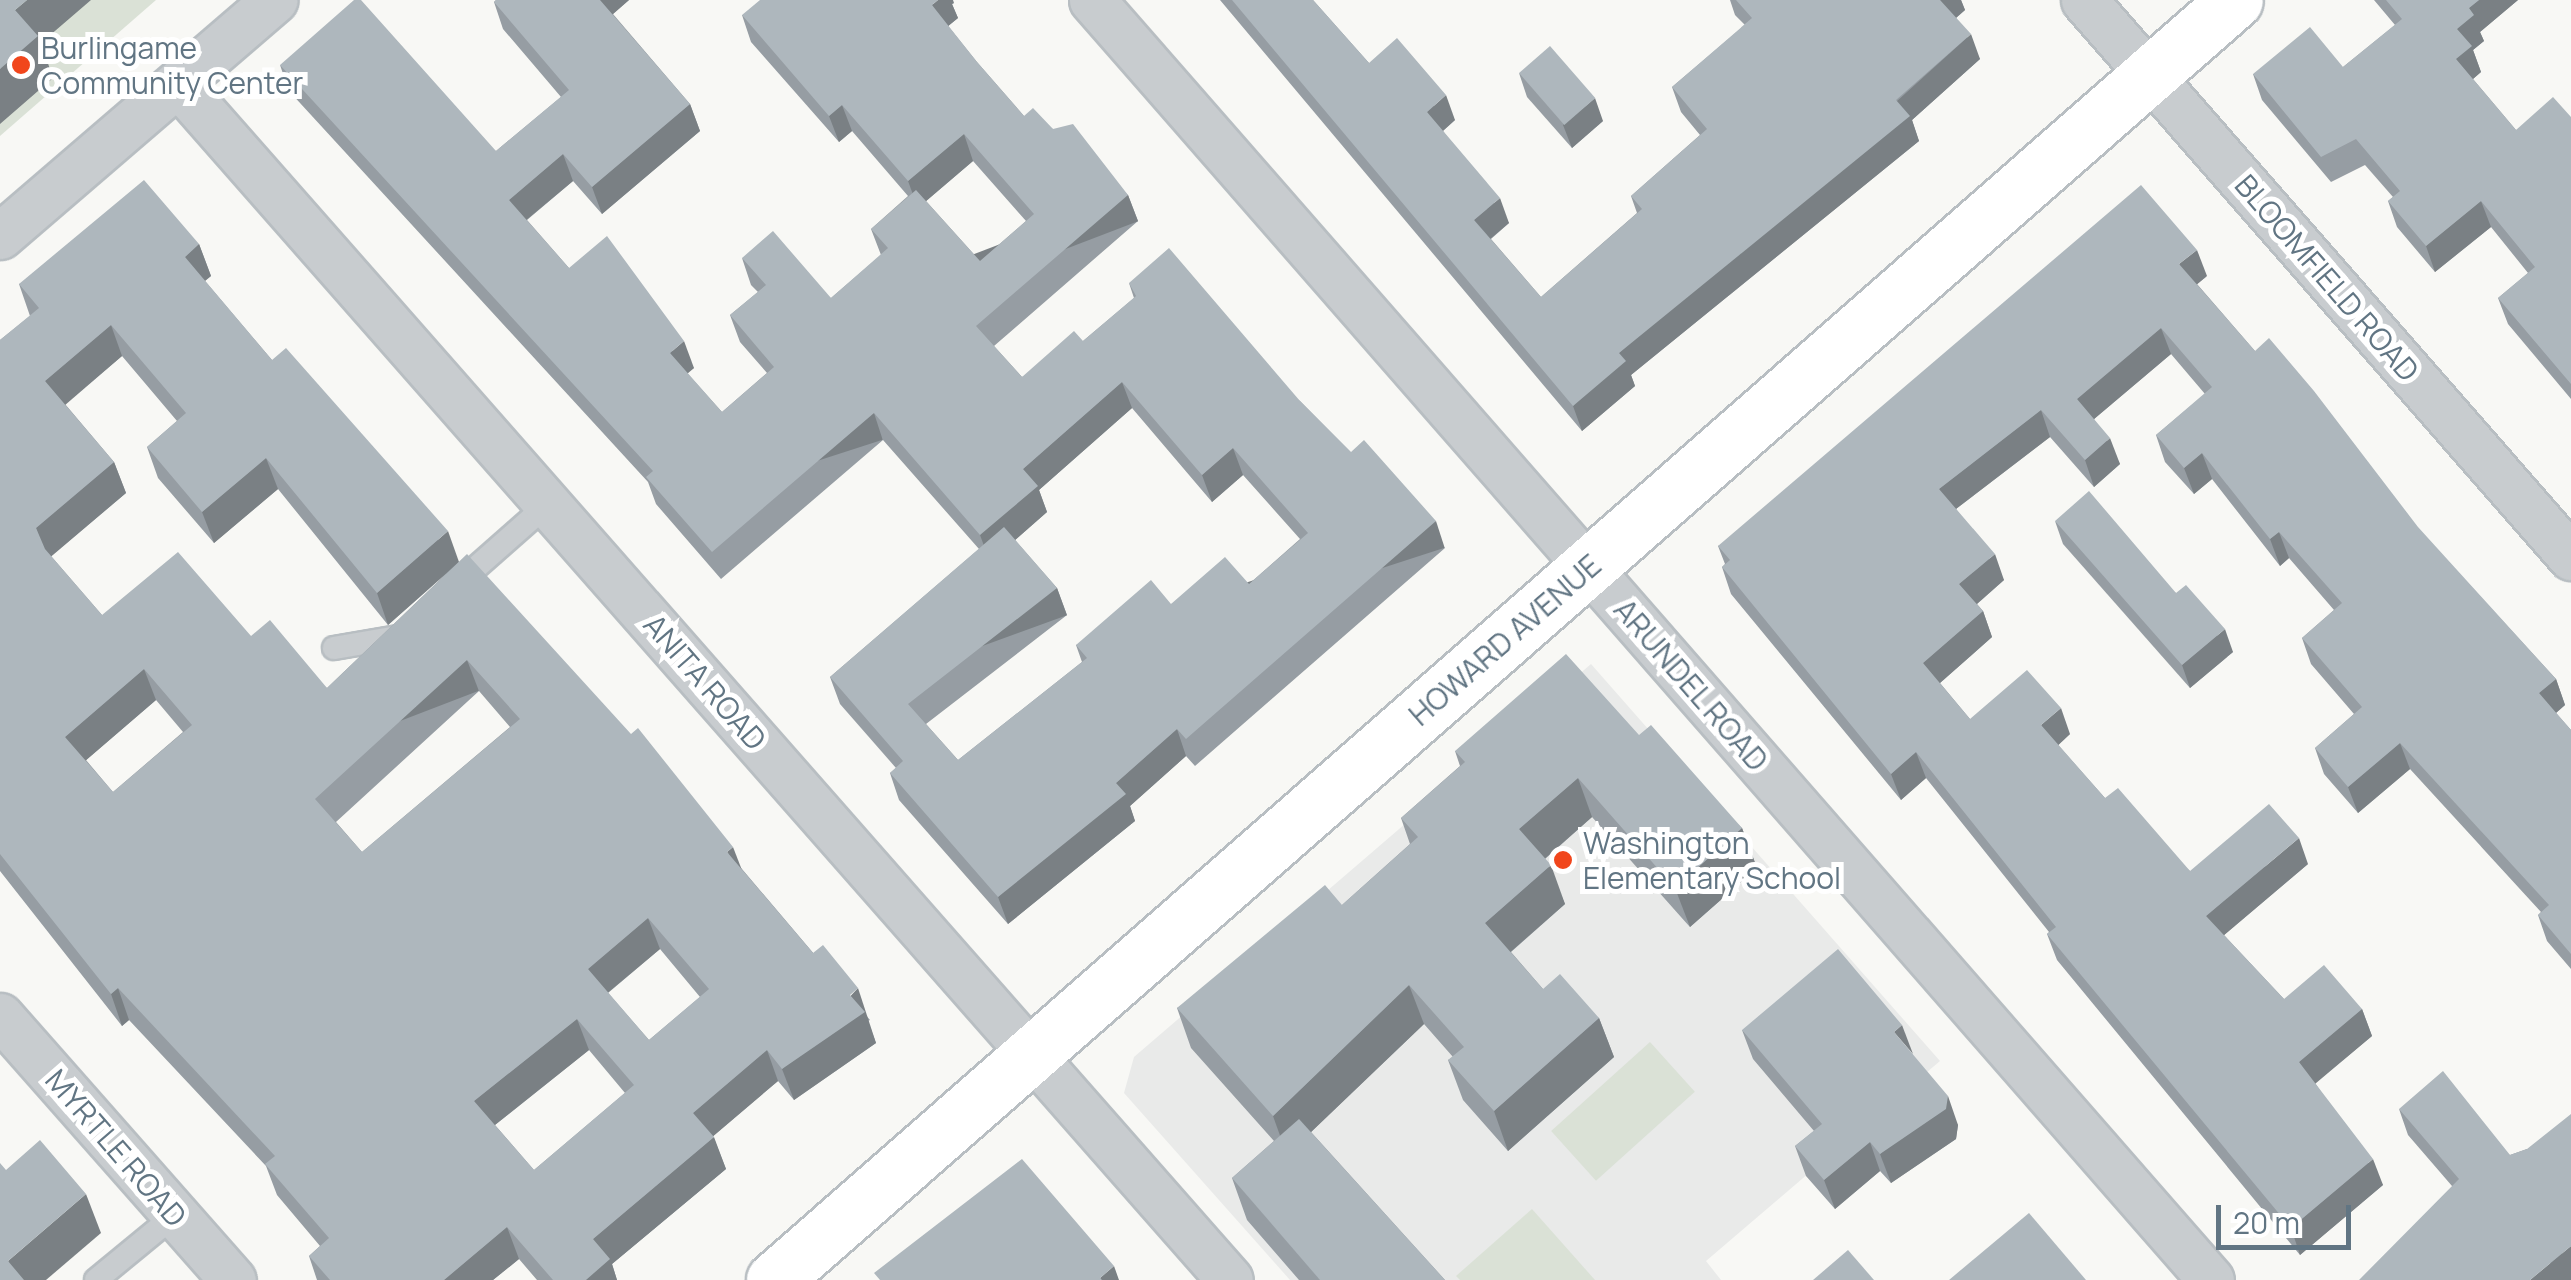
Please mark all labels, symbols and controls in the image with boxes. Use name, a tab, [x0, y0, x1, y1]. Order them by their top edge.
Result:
place label: Burlingame Community Center	[41, 30, 303, 100]
marker: Burlingame Community Center	[10, 54, 32, 76]
street label: BLOOMFIELD ROAD	[2228, 167, 2426, 389]
street label: HOWARD AVENUE	[1402, 547, 1608, 733]
street label: ARUNDEL ROAD	[1606, 591, 1776, 779]
street label: ANITA ROAD	[636, 607, 774, 757]
place label: Washington Elementary School	[1583, 825, 1841, 896]
marker: Washington Elementary School	[1552, 849, 1574, 871]
street label: MYRTLE ROAD	[38, 1062, 194, 1234]
scale bar	[2221, 1185, 2356, 1247]
text: 20 m	[2233, 1202, 2300, 1243]

